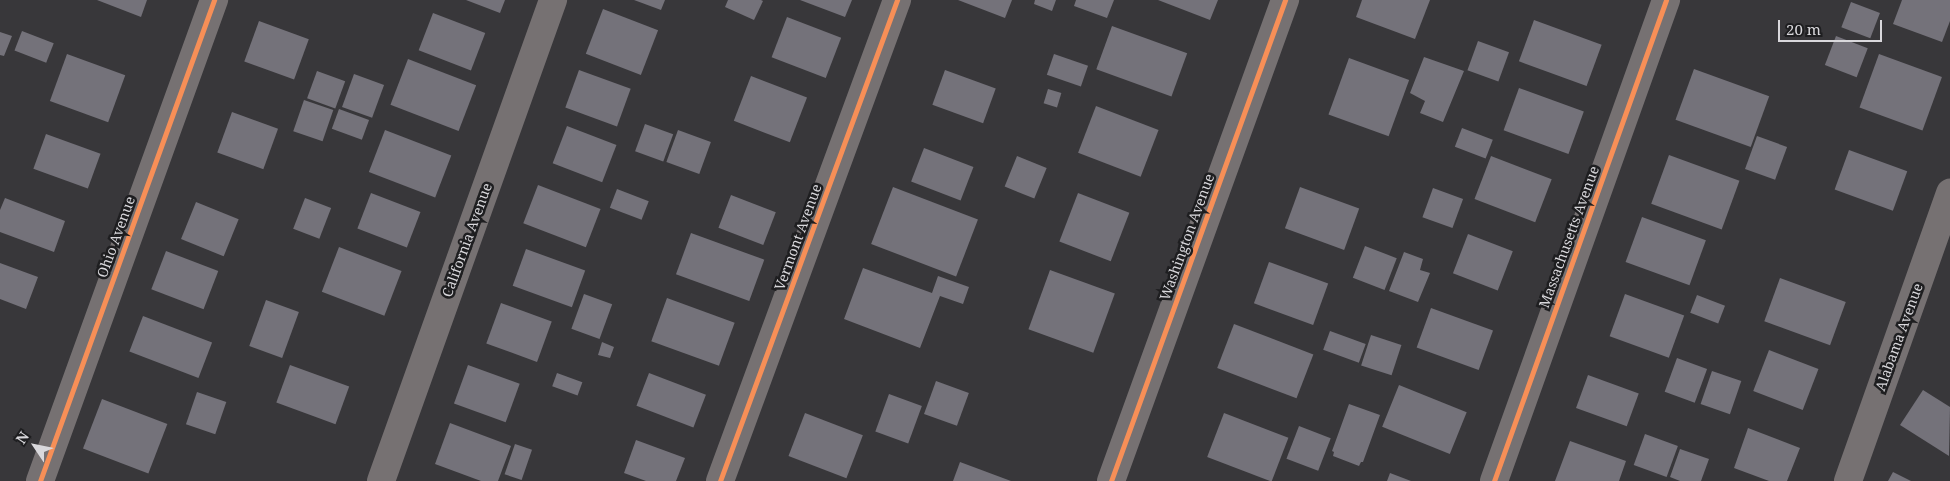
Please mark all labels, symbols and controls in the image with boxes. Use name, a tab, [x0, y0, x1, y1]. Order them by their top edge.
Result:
scale bar	[1780, 10, 1884, 42]
text: 20 m	[1786, 19, 1821, 39]
street label: Massachusetts Avenue	[1535, 164, 1603, 310]
street label: Washington Avenue	[1156, 171, 1218, 303]
street label: California Avenue	[439, 181, 495, 299]
street label: Vermont Avenue	[771, 182, 825, 292]
street label: Ohio Avenue	[93, 194, 139, 280]
street label: Alabama Avenue	[1872, 281, 1926, 393]
north arrow	[10, 421, 60, 471]
text: N	[11, 427, 33, 447]

